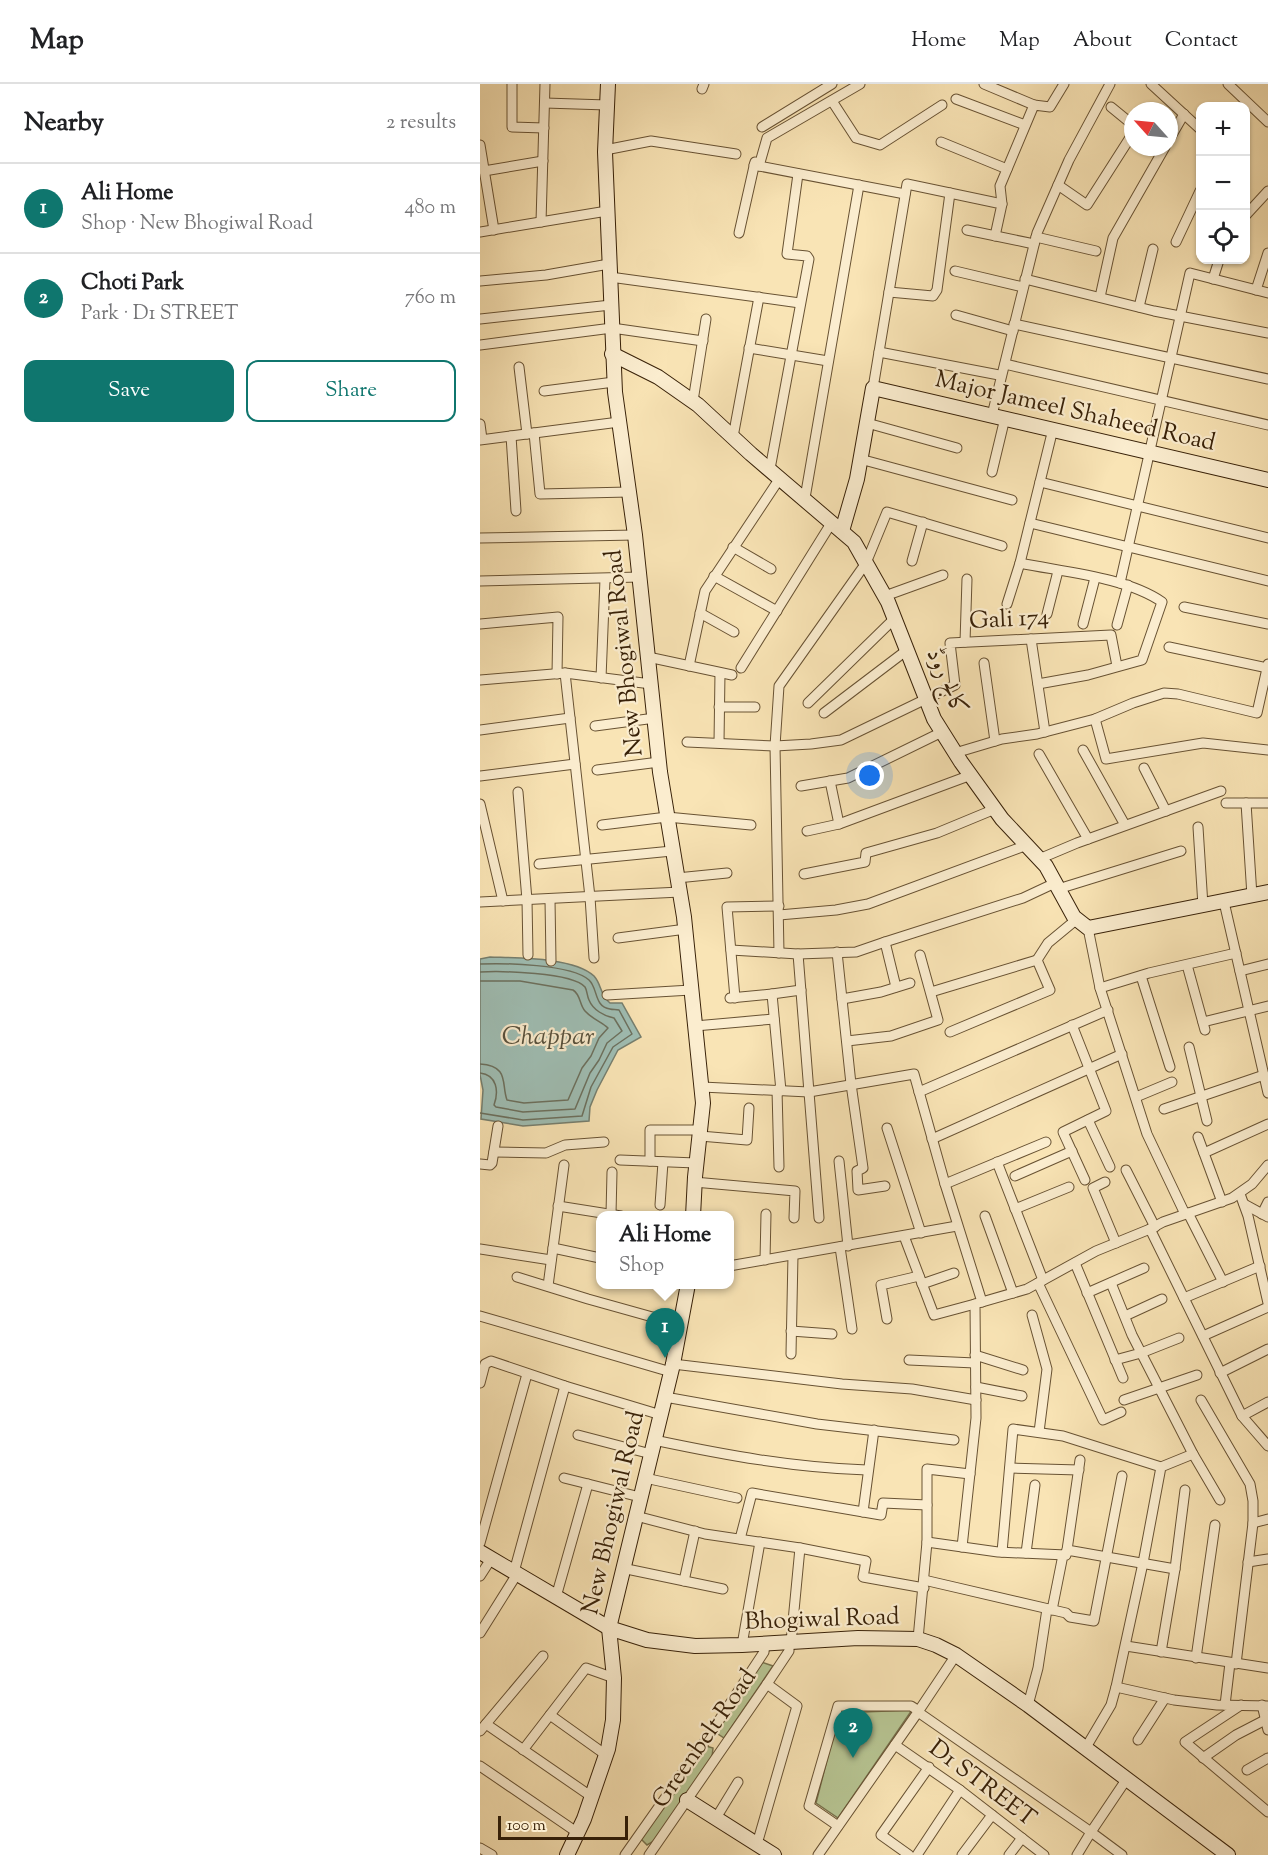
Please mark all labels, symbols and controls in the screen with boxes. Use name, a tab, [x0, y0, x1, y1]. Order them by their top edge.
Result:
text: Map	[30, 21, 84, 61]
text: Home	[911, 26, 966, 56]
text: Map	[999, 26, 1040, 56]
text: About	[1073, 26, 1132, 56]
text: Contact	[1165, 26, 1238, 56]
north arrow	[1124, 102, 1178, 156]
map controls	[1196, 102, 1250, 264]
button: +	[1196, 102, 1250, 156]
text: Nearby	[24, 105, 104, 142]
text: 2 results	[386, 109, 456, 138]
button: −	[1196, 156, 1250, 210]
text: Ali Home	[81, 178, 174, 210]
text: 1	[40, 194, 47, 223]
text: 480 m	[405, 194, 456, 223]
text: Shop · New Bhogiwal Road	[81, 210, 313, 239]
button: locate	[1196, 210, 1250, 264]
text: Choti Park	[81, 268, 184, 300]
text: 2	[39, 284, 48, 313]
text: 760 m	[405, 284, 456, 313]
text: Park · D1 STREET	[81, 300, 238, 329]
button: Save	[24, 360, 234, 422]
button: Share	[246, 360, 456, 422]
street label: Major Jameel Shaheed Road	[931, 363, 1219, 461]
street label: New Bhogiwal Road	[597, 547, 653, 758]
street label: Gali 174	[968, 601, 1050, 639]
street label: کالج روڈ	[916, 643, 975, 721]
your location	[855, 761, 884, 790]
water label: Chappar	[502, 1019, 594, 1056]
popup	[596, 1211, 734, 1289]
text: Ali Home	[619, 1220, 711, 1252]
text: Shop	[619, 1252, 664, 1281]
pin: 1	[646, 1308, 684, 1358]
street label: New Bhogiwal Road	[574, 1407, 654, 1618]
street label: Bhogiwal Road	[744, 1600, 901, 1640]
street label: Greenbelt Road	[644, 1662, 766, 1815]
pin: 2	[834, 1708, 872, 1758]
street label: D1 STREET	[921, 1732, 1043, 1836]
scale bar	[498, 1813, 628, 1840]
text: 100 m	[507, 1815, 546, 1838]

